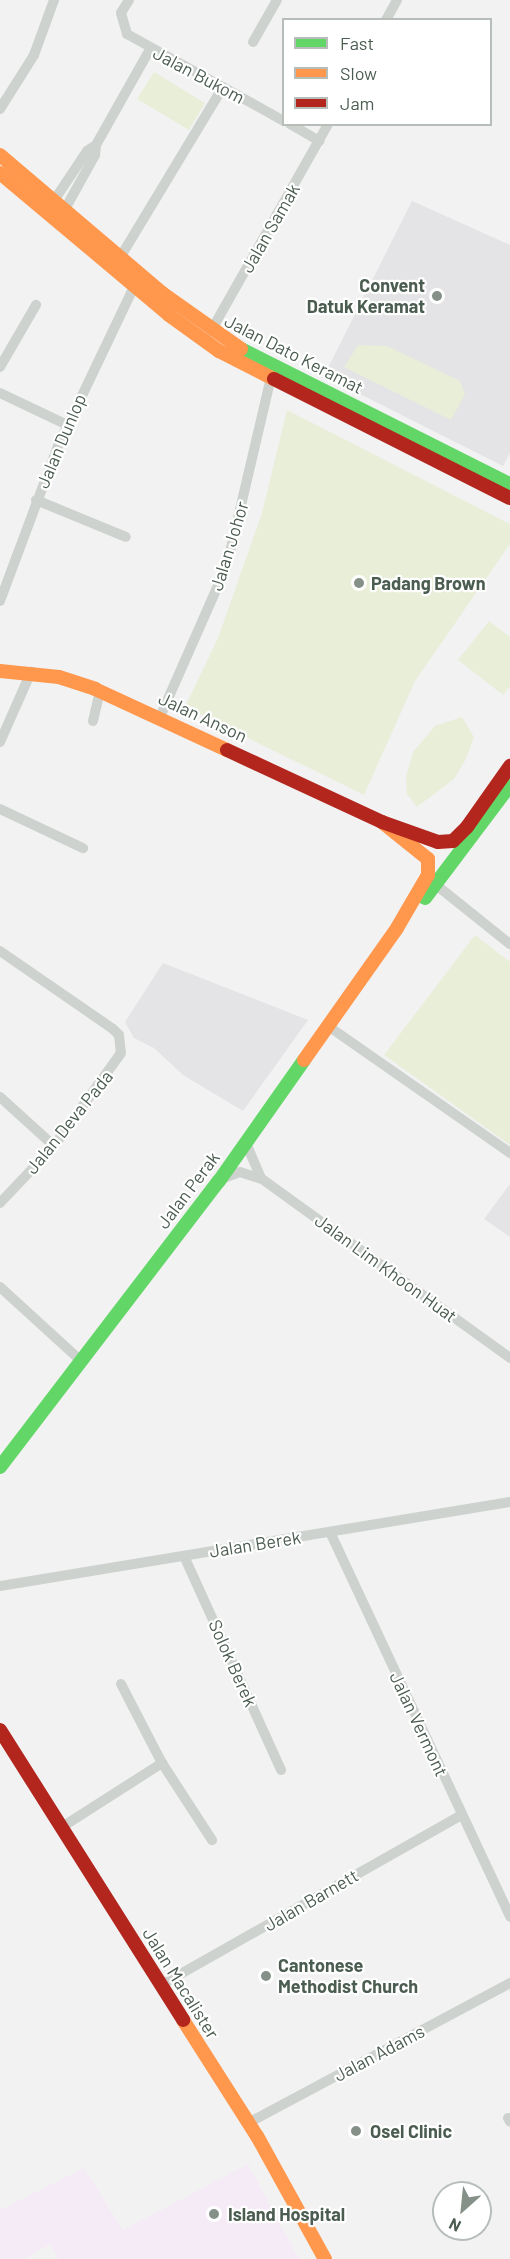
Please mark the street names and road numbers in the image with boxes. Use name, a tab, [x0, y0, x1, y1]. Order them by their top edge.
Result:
street label: Jalan Bukom	[150, 42, 248, 108]
street label: Jalan Samak	[236, 180, 304, 276]
street label: Jalan Dato Keramat	[221, 310, 367, 398]
street label: Jalan Dunlop	[31, 391, 91, 491]
street label: Jalan Johor	[205, 499, 253, 593]
street label: Jalan Anson	[155, 687, 251, 747]
street label: Jalan Deva Pada	[21, 1066, 117, 1178]
street label: Jalan Perak	[152, 1147, 224, 1233]
street label: Jalan Lim Khoon Huat	[311, 1209, 461, 1327]
street label: Jalan Berek	[208, 1526, 302, 1562]
street label: Solok Berek	[204, 1616, 262, 1710]
street label: Jalan Vermont	[385, 1668, 453, 1780]
street label: Jalan Barnett	[260, 1864, 362, 1936]
street label: Jalan Macalister	[138, 1924, 224, 2042]
street label: Jalan Adams	[330, 2020, 428, 2086]

